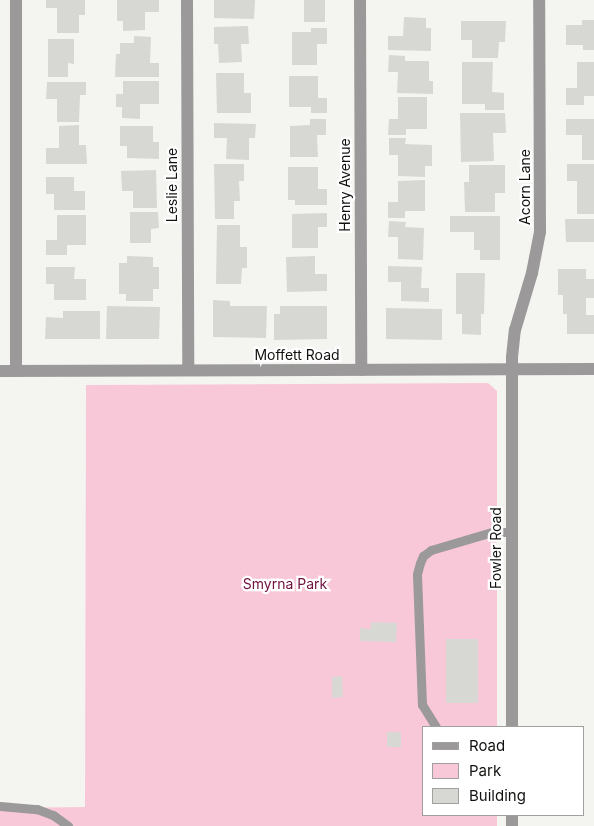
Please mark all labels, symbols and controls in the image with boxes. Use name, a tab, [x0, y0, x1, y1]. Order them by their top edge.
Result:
street label: Henry Avenue	[337, 138, 353, 232]
street label: Leslie Lane	[164, 148, 180, 222]
street label: Acorn Lane	[517, 149, 533, 225]
street label: Moffett Road	[254, 347, 340, 363]
street label: Fowler Road	[488, 507, 504, 589]
park label: Smyrna Park	[243, 576, 327, 592]
legend	[422, 726, 584, 816]
text: Road	[469, 736, 505, 755]
text: Park	[469, 761, 501, 780]
text: Building	[469, 786, 526, 805]

